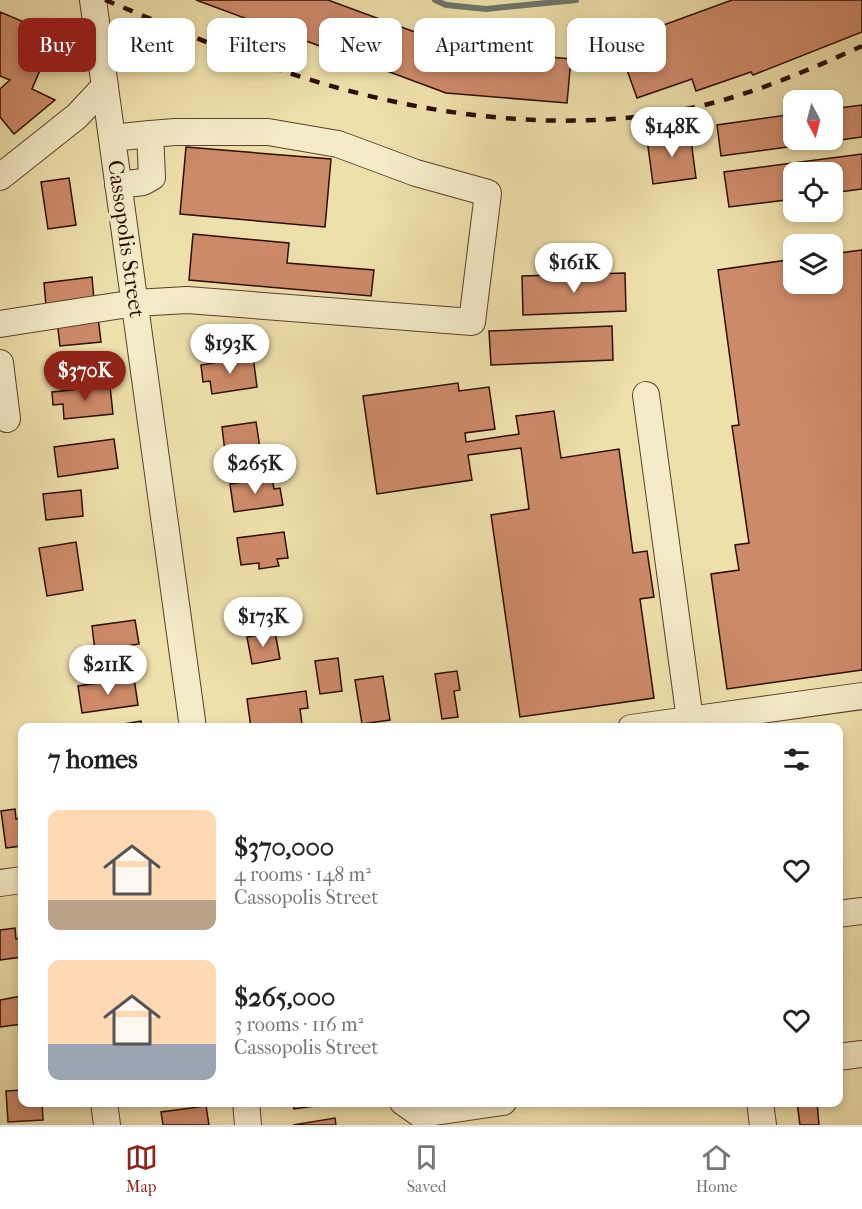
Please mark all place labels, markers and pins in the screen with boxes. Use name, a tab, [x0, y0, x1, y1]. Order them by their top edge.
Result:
pin: $148K	[630, 107, 714, 158]
pin: $161K	[532, 243, 616, 294]
pin: $193K	[188, 324, 272, 375]
pin: $370K	[43, 351, 127, 402]
pin: $265K	[213, 444, 297, 495]
pin: $173K	[221, 597, 305, 648]
pin: $211K	[66, 645, 150, 696]

